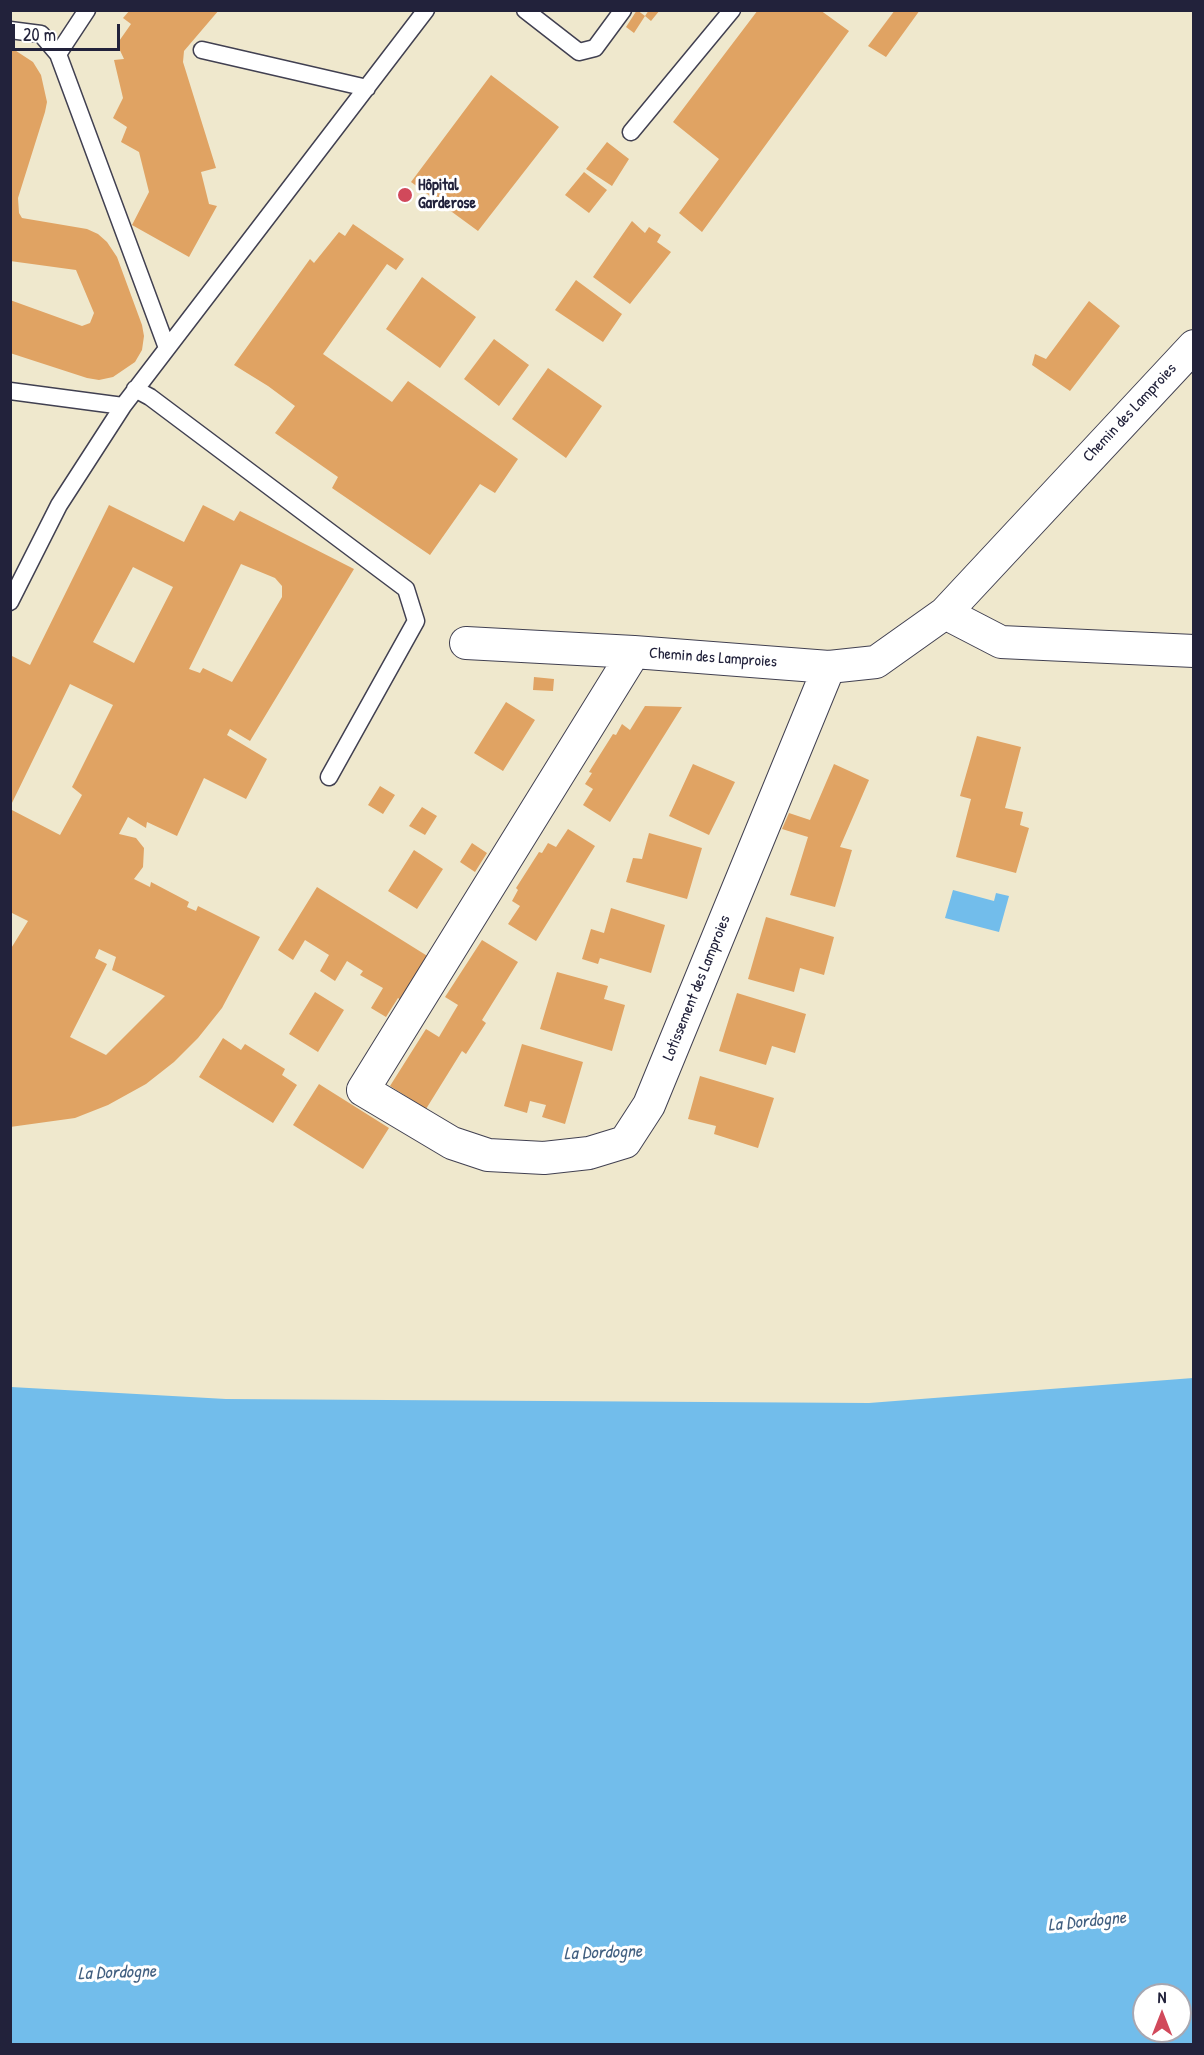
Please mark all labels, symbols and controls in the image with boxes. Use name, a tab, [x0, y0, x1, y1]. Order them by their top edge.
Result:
scale bar	[15, 12, 123, 50]
text: 20 m	[23, 22, 56, 47]
place label: Hôpital Garderose	[418, 176, 476, 214]
marker: Hôpital Garderose	[396, 186, 414, 204]
street label: Chemin des Lamproies	[1079, 360, 1181, 466]
street label: Chemin des Lamproies	[648, 644, 778, 672]
street label: Lotissement des Lamproies	[659, 913, 735, 1063]
water label: La Dordogne	[1047, 1907, 1127, 1937]
water label: La Dordogne	[564, 1941, 642, 1965]
water label: La Dordogne	[78, 1961, 156, 1985]
north arrow	[1132, 1983, 1192, 2043]
text: N	[1158, 1986, 1166, 2008]

